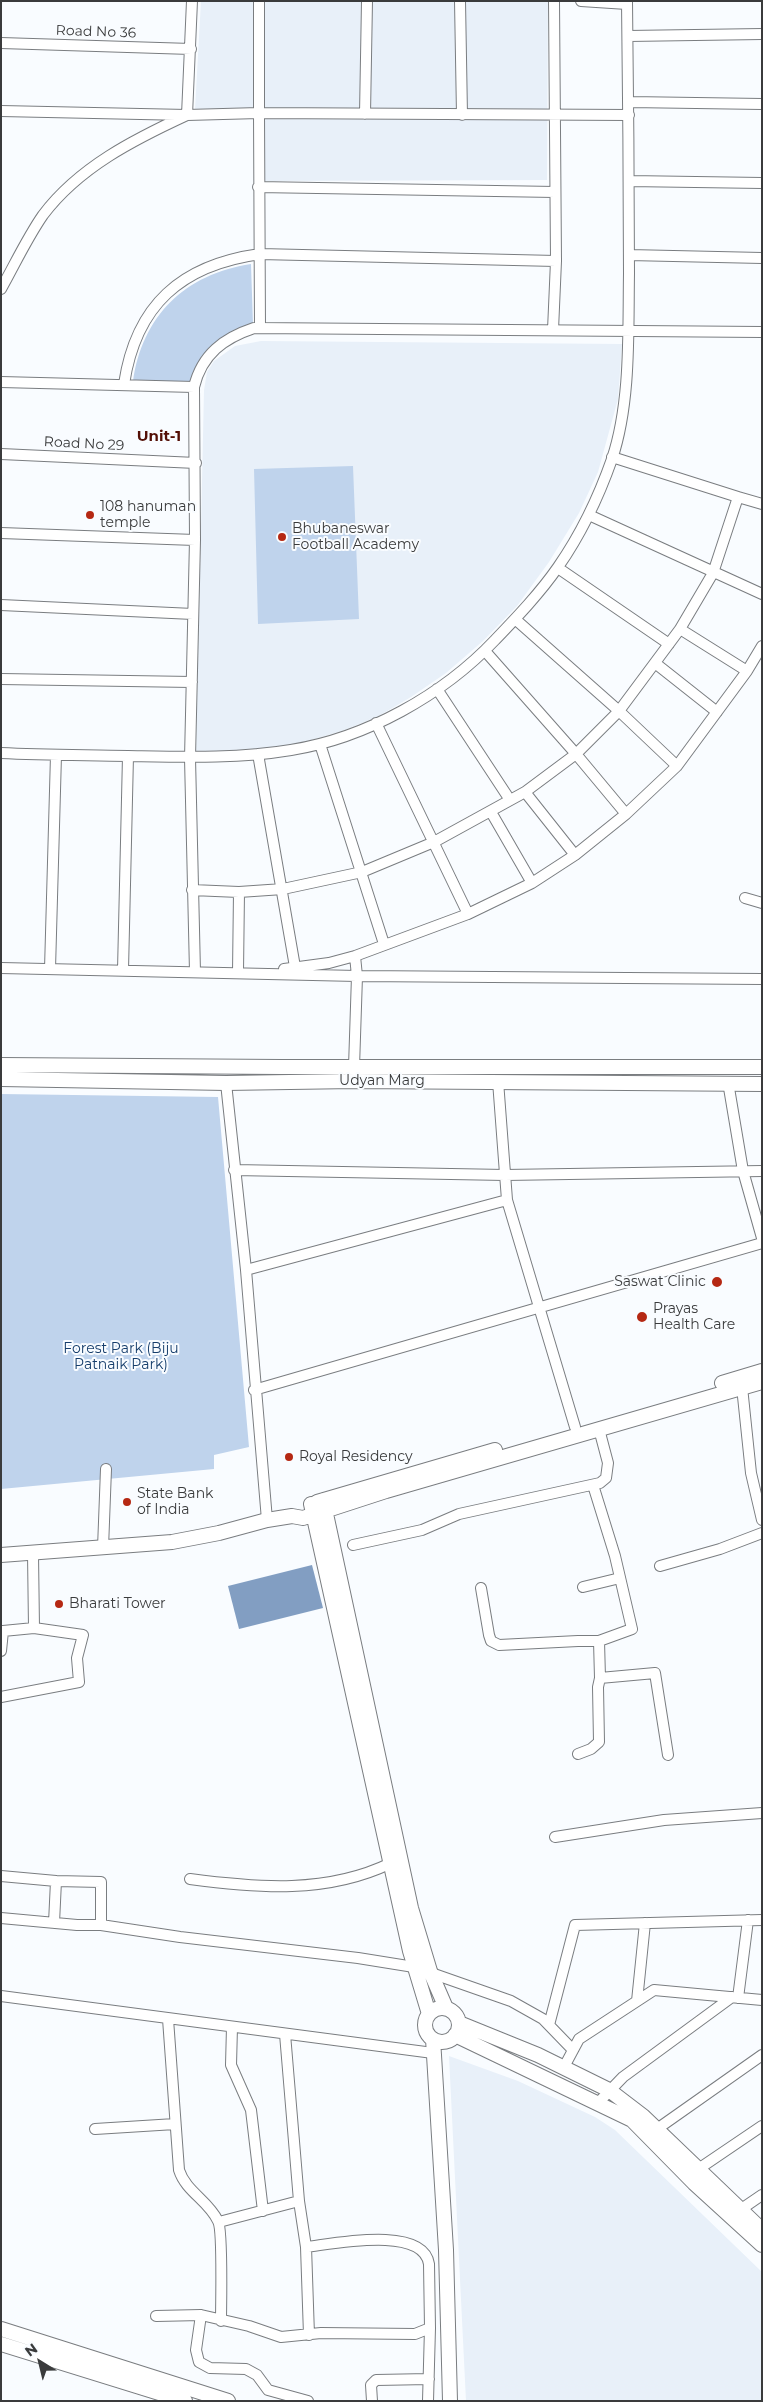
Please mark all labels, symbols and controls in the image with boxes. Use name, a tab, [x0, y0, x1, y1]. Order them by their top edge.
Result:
street label: Road No 36	[55, 22, 137, 42]
district label: Unit-1	[137, 428, 181, 446]
street label: Road No 29	[43, 434, 125, 454]
place label: 108 hanuman temple	[100, 499, 196, 532]
marker: 108 hanuman temple	[84, 509, 96, 521]
place label: Bhubaneswar Football Academy	[292, 521, 419, 554]
marker: Bhubaneswar Football Academy	[276, 531, 288, 543]
street label: Udyan Marg	[339, 1073, 425, 1089]
place label: Saswat Clinic	[614, 1274, 706, 1290]
marker: Saswat Clinic	[710, 1275, 724, 1289]
place label: Prayas Health Care	[653, 1301, 735, 1334]
marker: Prayas Health Care	[635, 1310, 649, 1324]
park label: Forest Park (Biju Patnaik Park)	[63, 1341, 179, 1374]
place label: Royal Residency	[299, 1449, 413, 1465]
marker: Royal Residency	[283, 1451, 295, 1463]
place label: State Bank of India	[137, 1486, 213, 1518]
marker: State Bank of India	[121, 1496, 133, 1508]
place label: Bharati Tower	[69, 1596, 166, 1612]
marker: Bharati Tower	[53, 1598, 65, 1610]
north arrow	[15, 2337, 65, 2387]
text: N	[21, 2339, 41, 2360]

